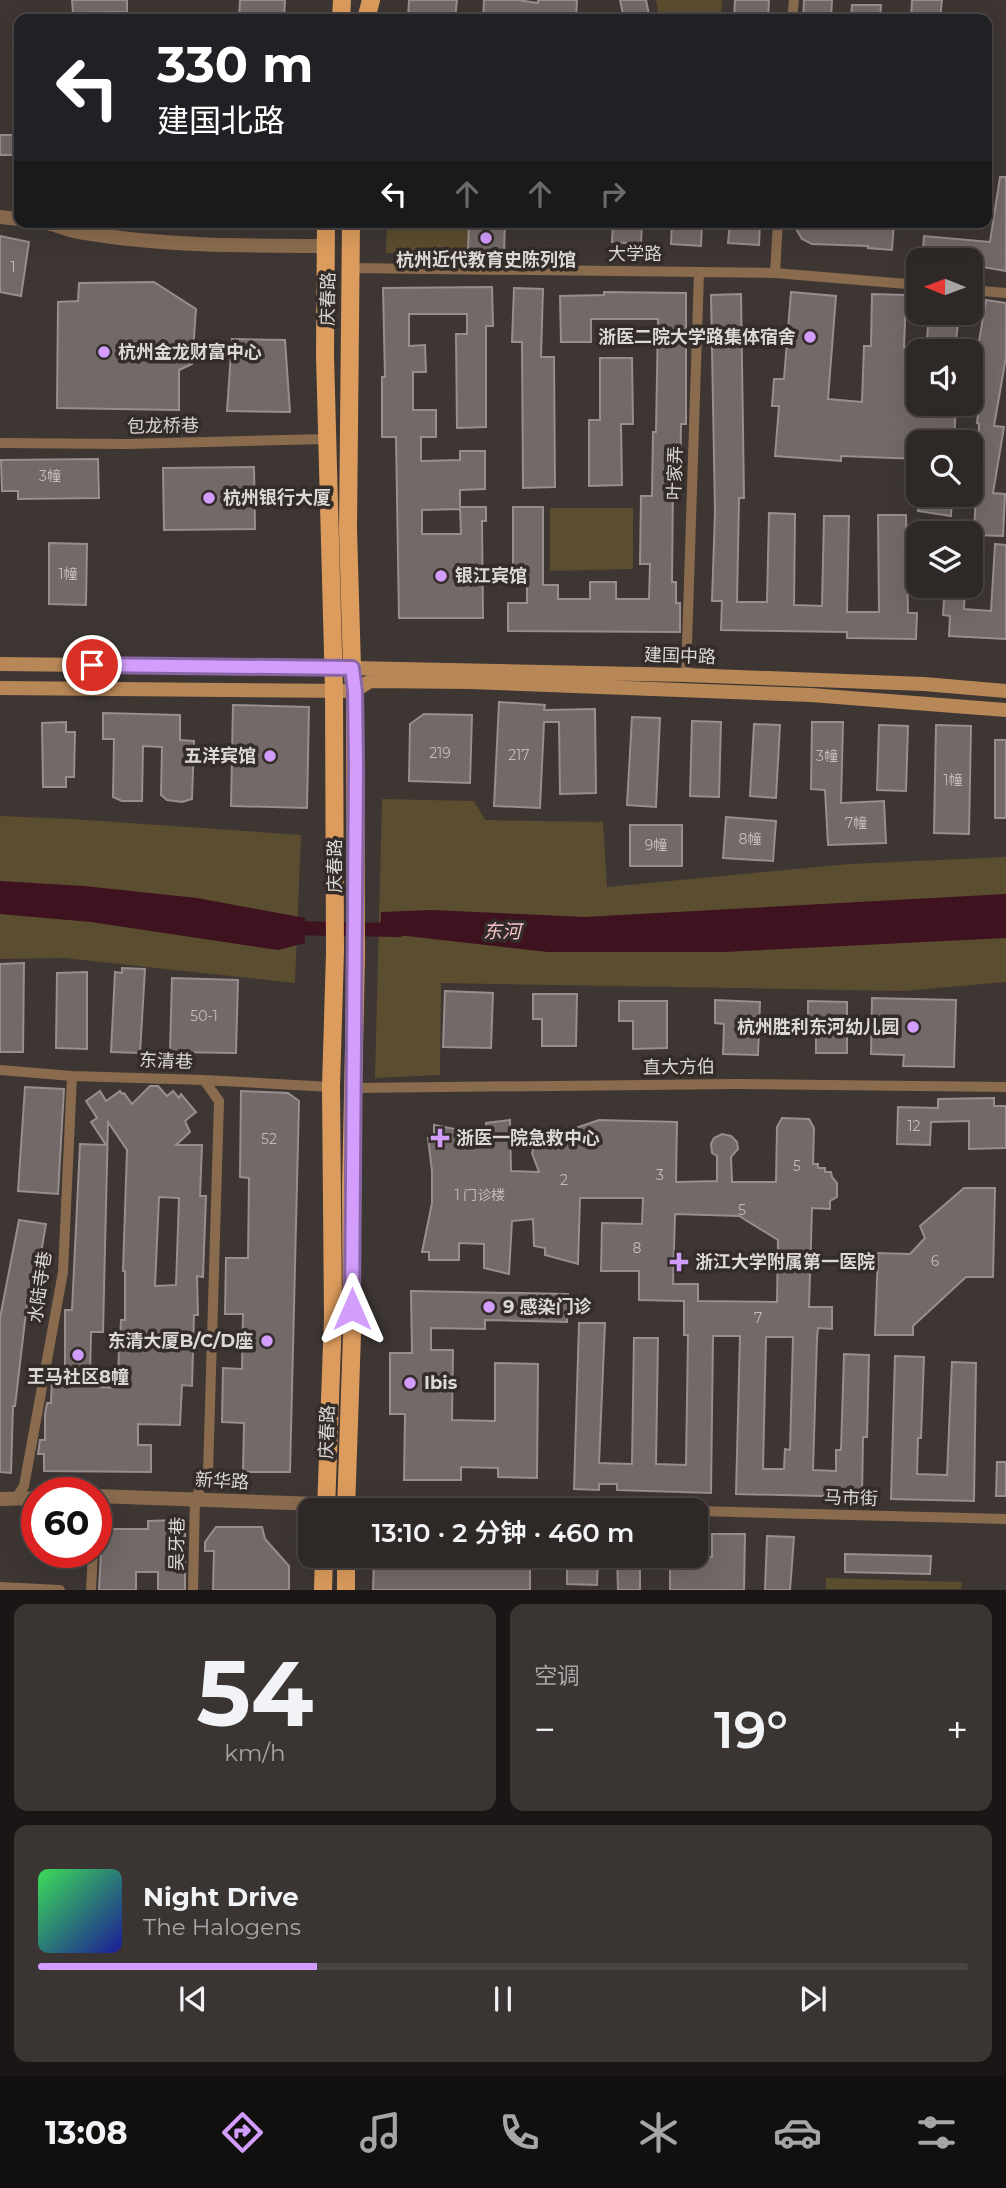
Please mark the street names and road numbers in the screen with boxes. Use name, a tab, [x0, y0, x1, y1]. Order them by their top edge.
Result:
street label: 大学路	[608, 243, 662, 265]
street label: 庆春路	[317, 272, 339, 326]
street label: 包龙桥巷	[127, 414, 199, 438]
street label: 叶家弄	[663, 446, 687, 500]
street label: 建国中路	[644, 644, 716, 668]
street label: 庆春路	[324, 839, 346, 893]
street label: 东清巷	[139, 1049, 193, 1073]
street label: 直大方伯	[643, 1055, 715, 1079]
street label: 水陆寺巷	[24, 1250, 56, 1324]
street label: 庆春路	[315, 1405, 339, 1459]
street label: 新华路	[194, 1469, 250, 1493]
street label: 马市街	[824, 1486, 878, 1510]
street label: 吴牙巷	[166, 1517, 188, 1571]

